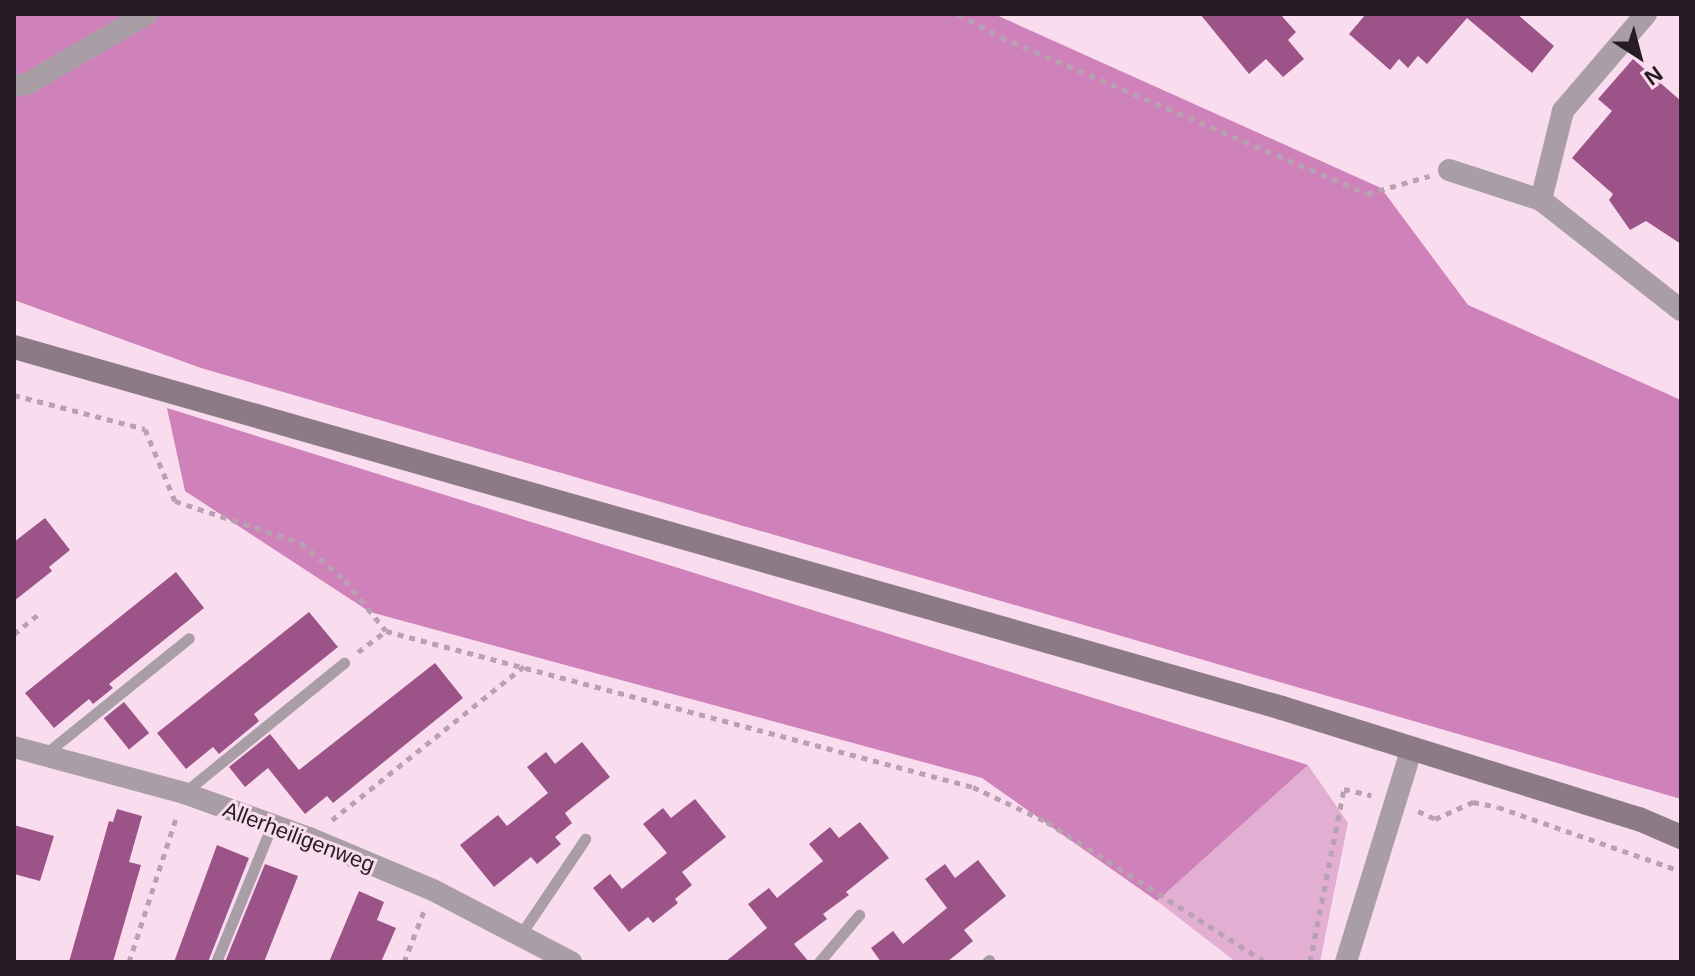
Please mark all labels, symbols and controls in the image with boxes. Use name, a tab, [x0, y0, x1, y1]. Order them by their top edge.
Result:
north arrow	[1599, 16, 1679, 96]
text: N	[1640, 61, 1667, 91]
street label: Allerheiligenweg	[219, 796, 379, 878]

